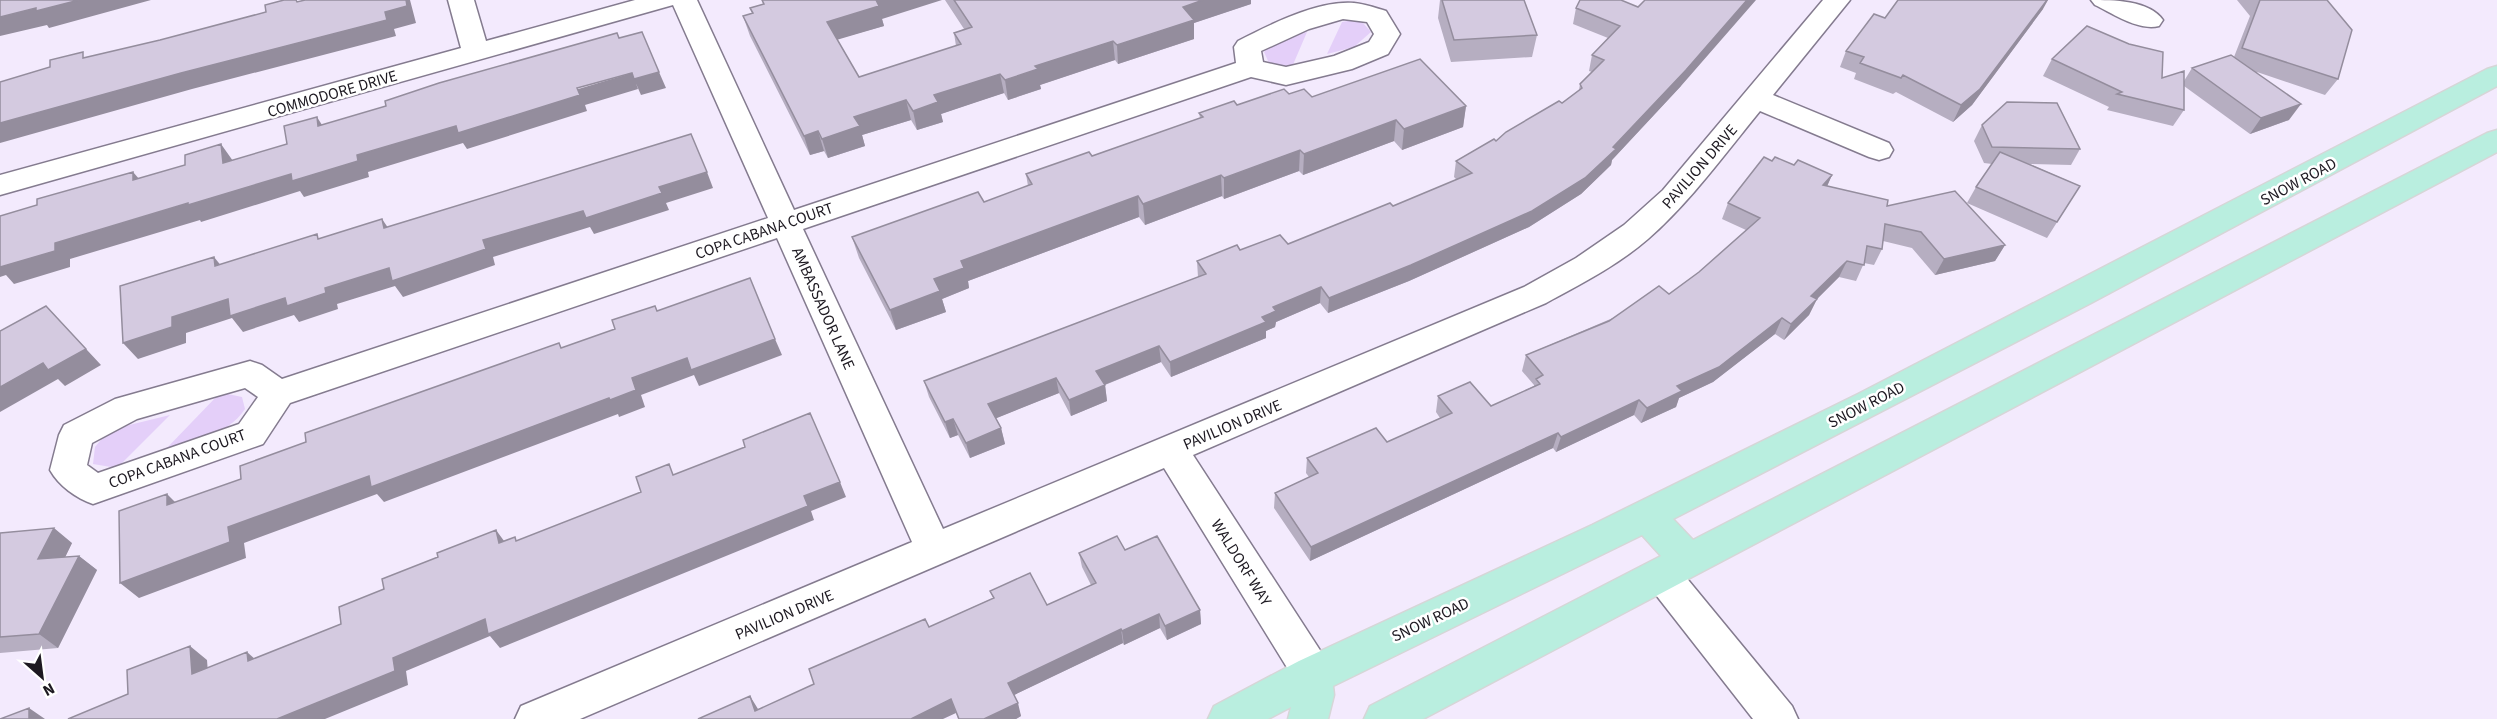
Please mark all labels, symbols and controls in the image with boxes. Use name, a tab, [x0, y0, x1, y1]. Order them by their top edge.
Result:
street label: COMMODORE DRIVE	[265, 65, 400, 123]
street label: PAVILION DRIVE	[1657, 120, 1743, 214]
street label: SNOW ROAD	[2257, 153, 2341, 211]
street label: COPA CABANA COURT	[692, 197, 837, 265]
street label: AMBASSADOR LANE	[786, 244, 860, 373]
street label: SNOW ROAD	[1824, 376, 1909, 434]
street label: PAVILION DRIVE	[1180, 394, 1285, 456]
street label: COPA CABANA COURT	[106, 424, 250, 494]
street label: WALDORF WAY	[1206, 515, 1277, 610]
street label: PAVILION DRIVE	[732, 584, 837, 646]
street label: SNOW ROAD	[1388, 592, 1473, 647]
north arrow	[12, 647, 72, 707]
text: N	[39, 677, 58, 702]

